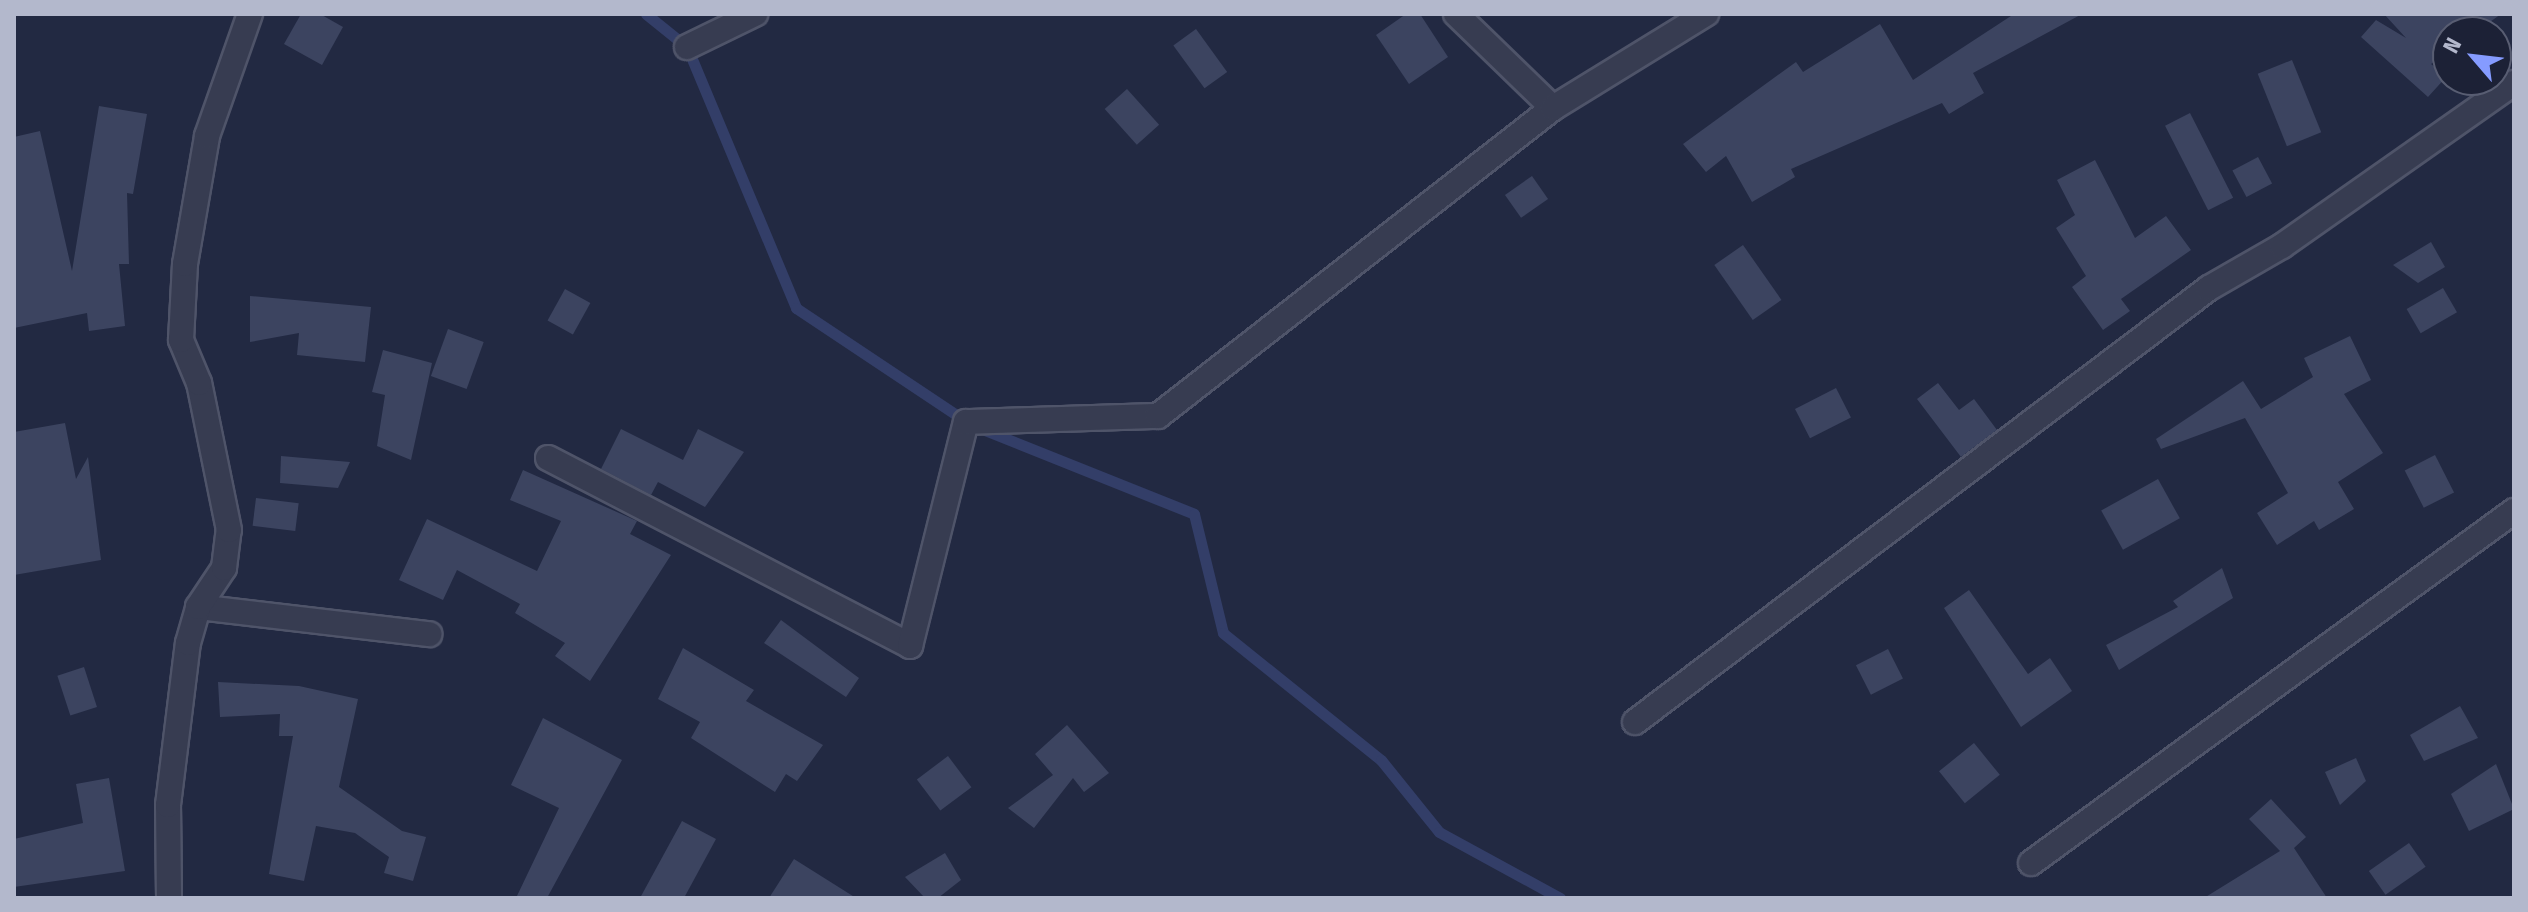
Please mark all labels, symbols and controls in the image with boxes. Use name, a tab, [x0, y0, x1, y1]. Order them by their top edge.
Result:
north arrow	[2432, 16, 2512, 96]
text: N	[2437, 33, 2467, 58]

